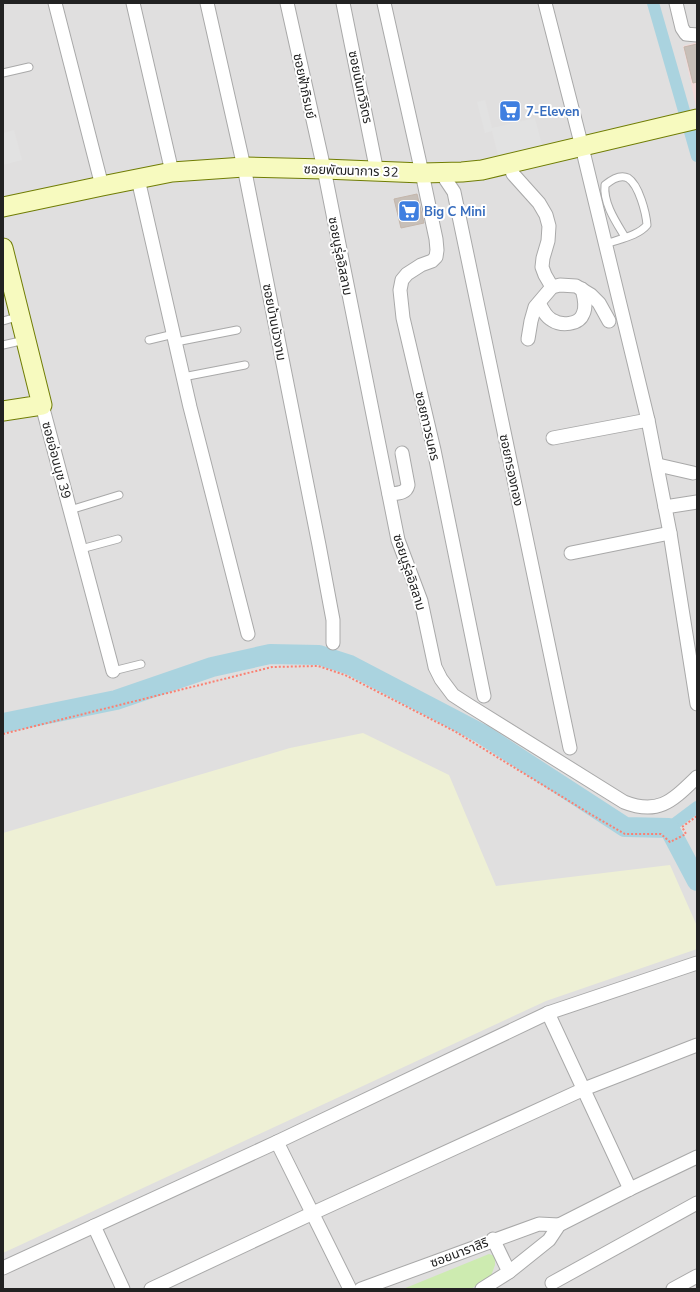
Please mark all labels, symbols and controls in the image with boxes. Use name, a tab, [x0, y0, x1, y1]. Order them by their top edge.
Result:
street label: ซอยนันทวิจิตร	[344, 49, 377, 125]
street label: ซอยฟ้าภิรมย์	[288, 52, 320, 121]
supermarket icon: 7-Eleven	[497, 98, 523, 124]
place label: 7-Eleven	[526, 103, 580, 121]
street label: ซอยพัฒนาการ 32	[303, 160, 399, 182]
supermarket icon: Big C Mini	[396, 198, 422, 224]
place label: Big C Mini	[424, 203, 485, 221]
street label: ซอยนูรุ่ลอิสลาม	[324, 215, 356, 297]
street label: ซอยบ้านบัวงาม	[258, 282, 290, 362]
street label: ซอยถาวรนคร	[410, 390, 444, 463]
street label: ซอยอ่อนนุช 39	[37, 420, 75, 501]
street label: ซอยกรองทอง	[495, 432, 527, 508]
street label: ซอยนูรุ่ลอิสลาม	[388, 532, 430, 613]
street label: ซอยนาราสิริ	[428, 1234, 491, 1272]

